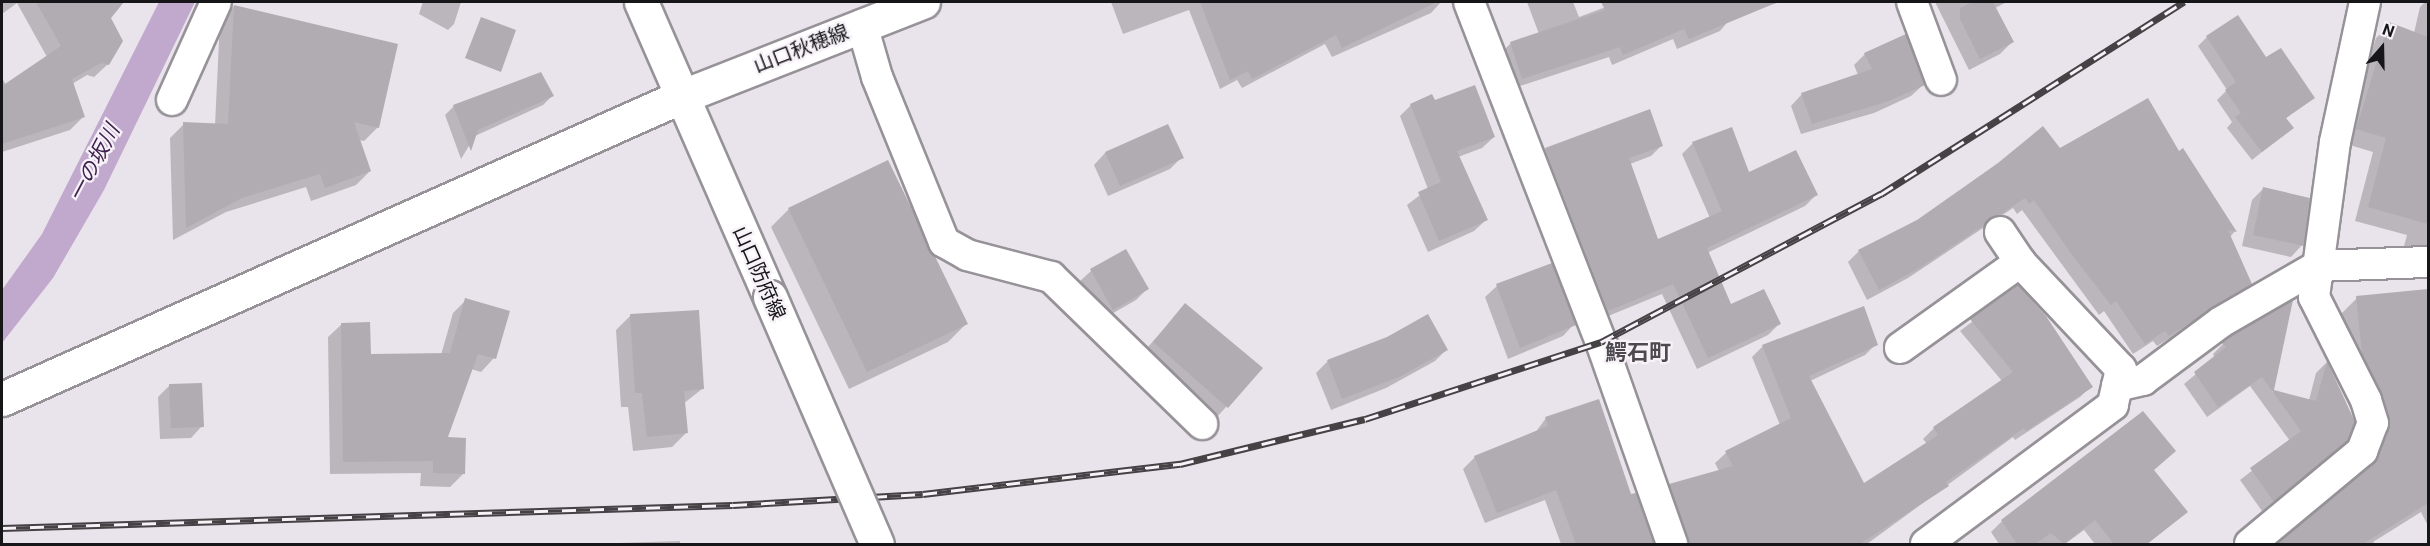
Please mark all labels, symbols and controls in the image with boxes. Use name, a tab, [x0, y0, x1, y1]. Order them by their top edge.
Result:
north arrow	[2352, 18, 2412, 78]
street label: 山口秋穂線	[750, 20, 852, 78]
text: N	[2380, 20, 2397, 41]
water label: 一の坂川	[63, 120, 125, 206]
street label: 山口防府線	[728, 222, 790, 324]
district label: 鰐石町	[1605, 340, 1671, 366]

